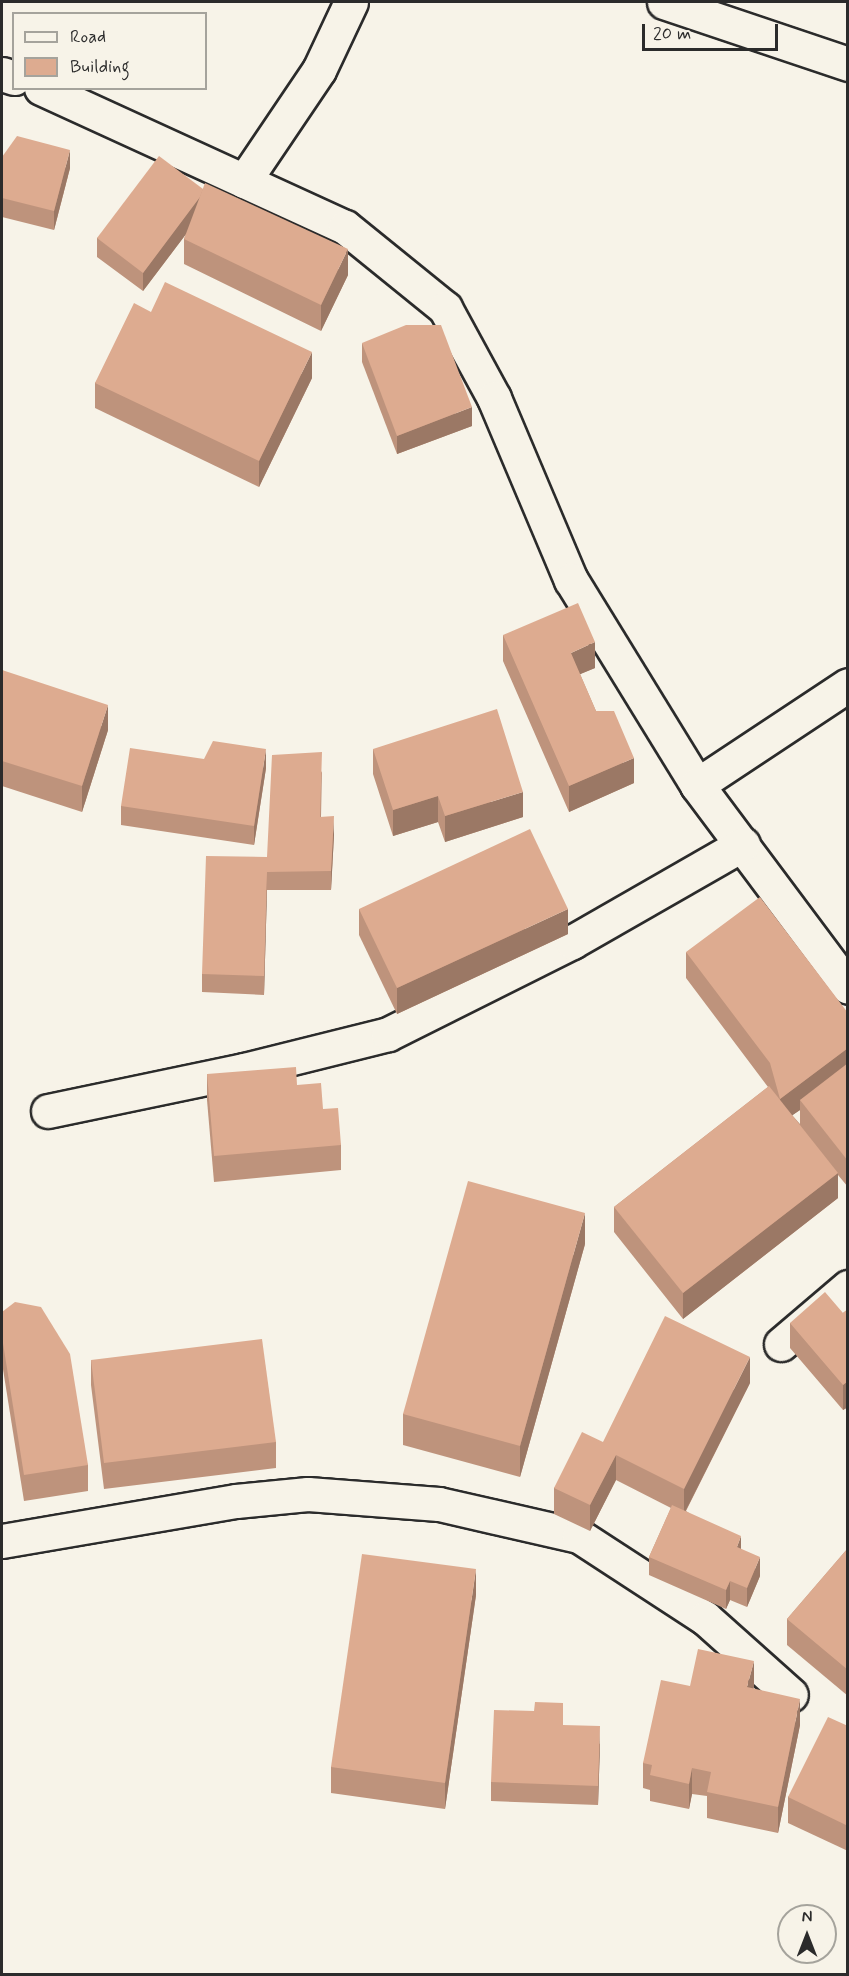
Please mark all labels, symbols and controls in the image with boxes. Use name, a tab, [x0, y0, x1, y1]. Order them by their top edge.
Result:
legend	[12, 12, 207, 90]
scale bar	[645, 12, 782, 50]
text: 20 m	[653, 22, 691, 46]
text: Road	[70, 25, 106, 49]
text: Building	[70, 55, 130, 79]
north arrow	[777, 1904, 837, 1964]
text: N	[802, 1907, 812, 1928]

